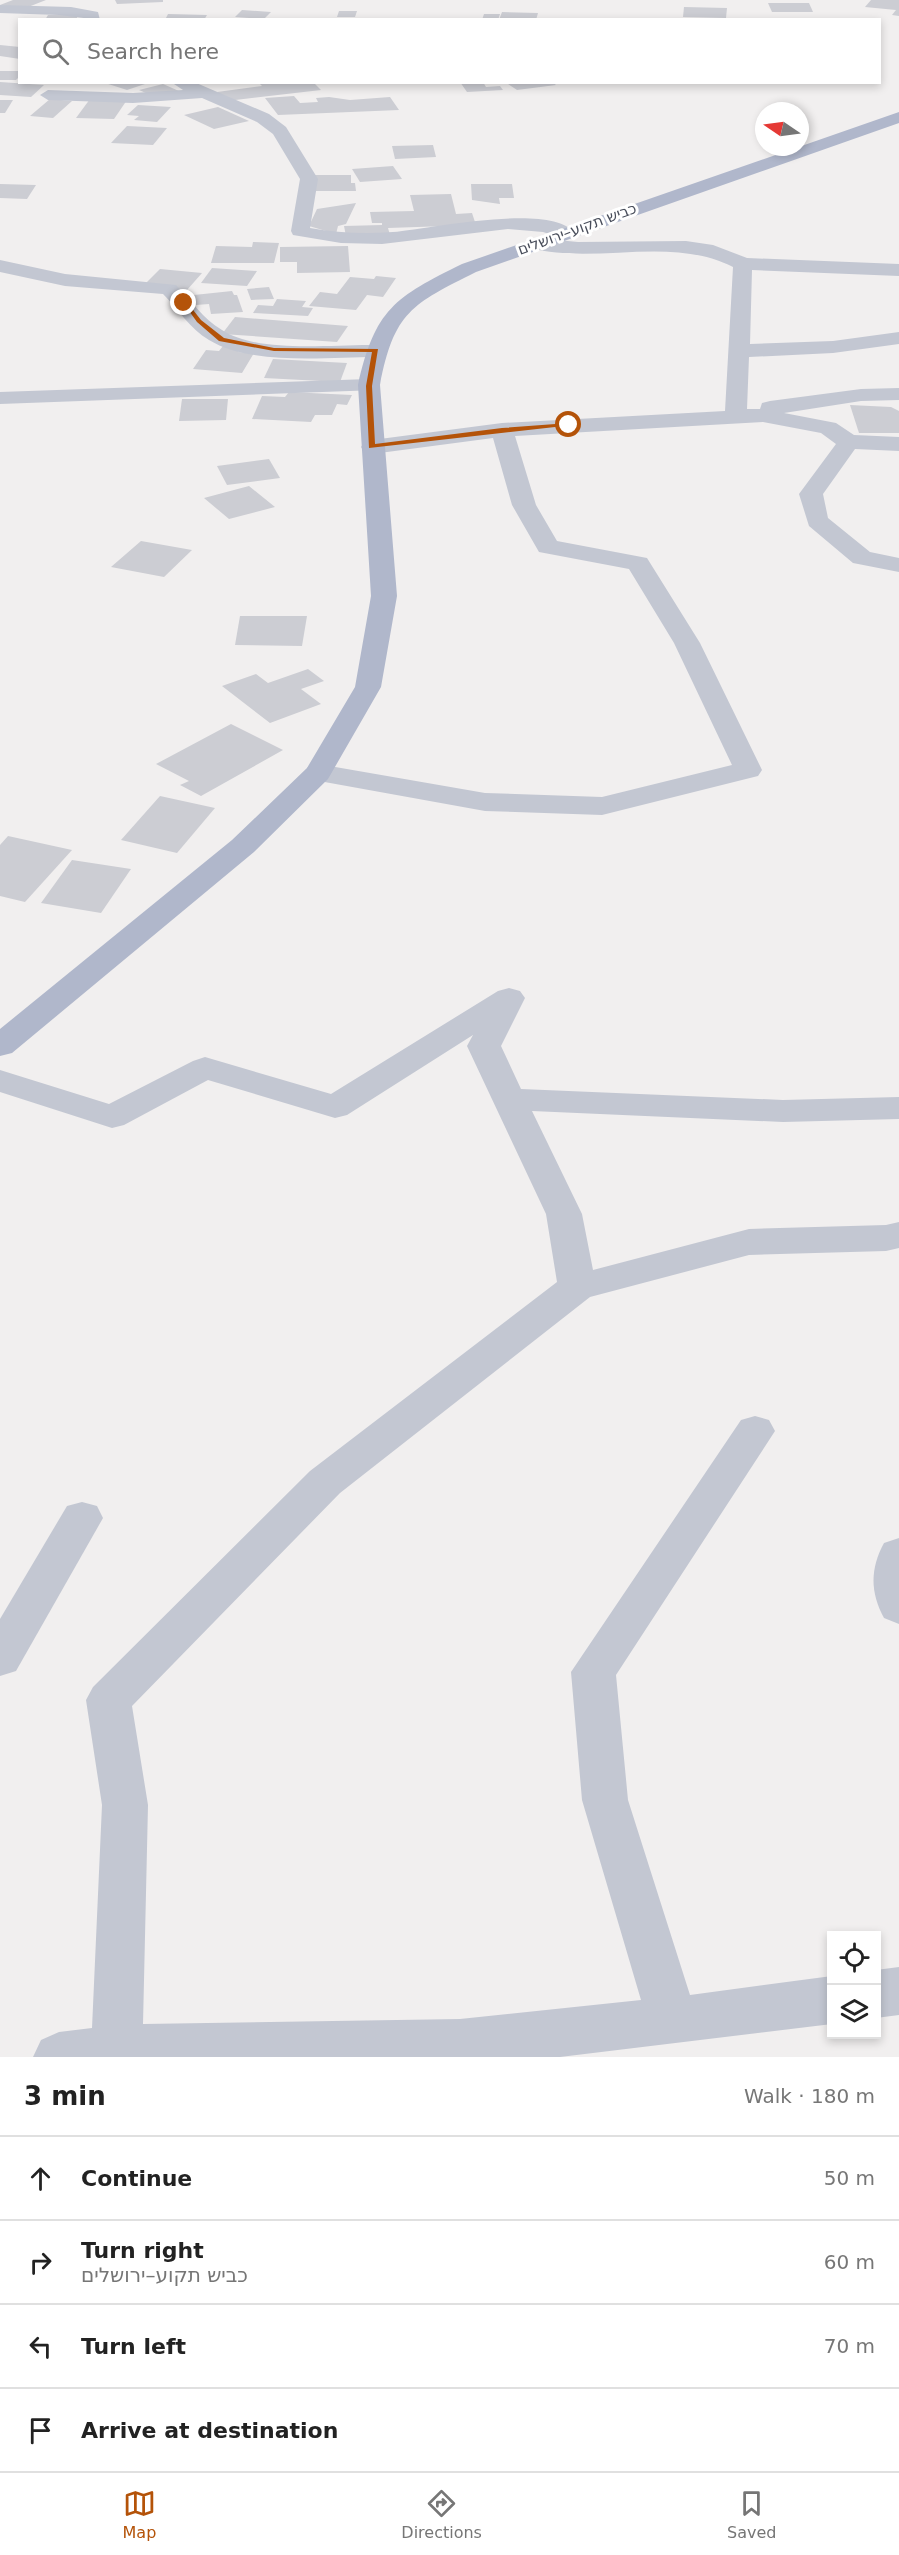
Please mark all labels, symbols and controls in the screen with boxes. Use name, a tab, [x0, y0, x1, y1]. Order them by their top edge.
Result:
search box	[18, 18, 881, 84]
icon: search	[39, 35, 72, 68]
text: Search here	[87, 39, 219, 64]
north arrow	[755, 102, 809, 156]
street label: כביש תקוע–ירושלים	[515, 199, 639, 259]
route end	[170, 289, 196, 315]
route start	[555, 411, 581, 437]
map controls	[827, 1931, 881, 2039]
button: locate	[827, 1931, 881, 1985]
button: layers	[827, 1985, 881, 2039]
text: 3 min	[24, 2081, 106, 2111]
text: Walk · 180 m	[744, 2084, 875, 2108]
icon: ahead	[24, 2162, 57, 2195]
text: Continue	[81, 2166, 192, 2191]
text: 50 m	[824, 2166, 875, 2190]
text: Turn right	[81, 2238, 204, 2263]
icon: right	[24, 2246, 57, 2279]
text: 60 m	[824, 2250, 875, 2274]
text: כביש תקוע–ירושלים	[81, 2263, 248, 2287]
icon: left	[24, 2330, 57, 2363]
text: Turn left	[81, 2334, 186, 2359]
text: 70 m	[824, 2334, 875, 2358]
icon: arrive	[24, 2414, 57, 2447]
text: Arrive at destination	[81, 2418, 338, 2443]
tab: Map	[123, 2487, 156, 2542]
tab: Directions	[401, 2487, 482, 2542]
tab: Saved	[727, 2487, 776, 2542]

